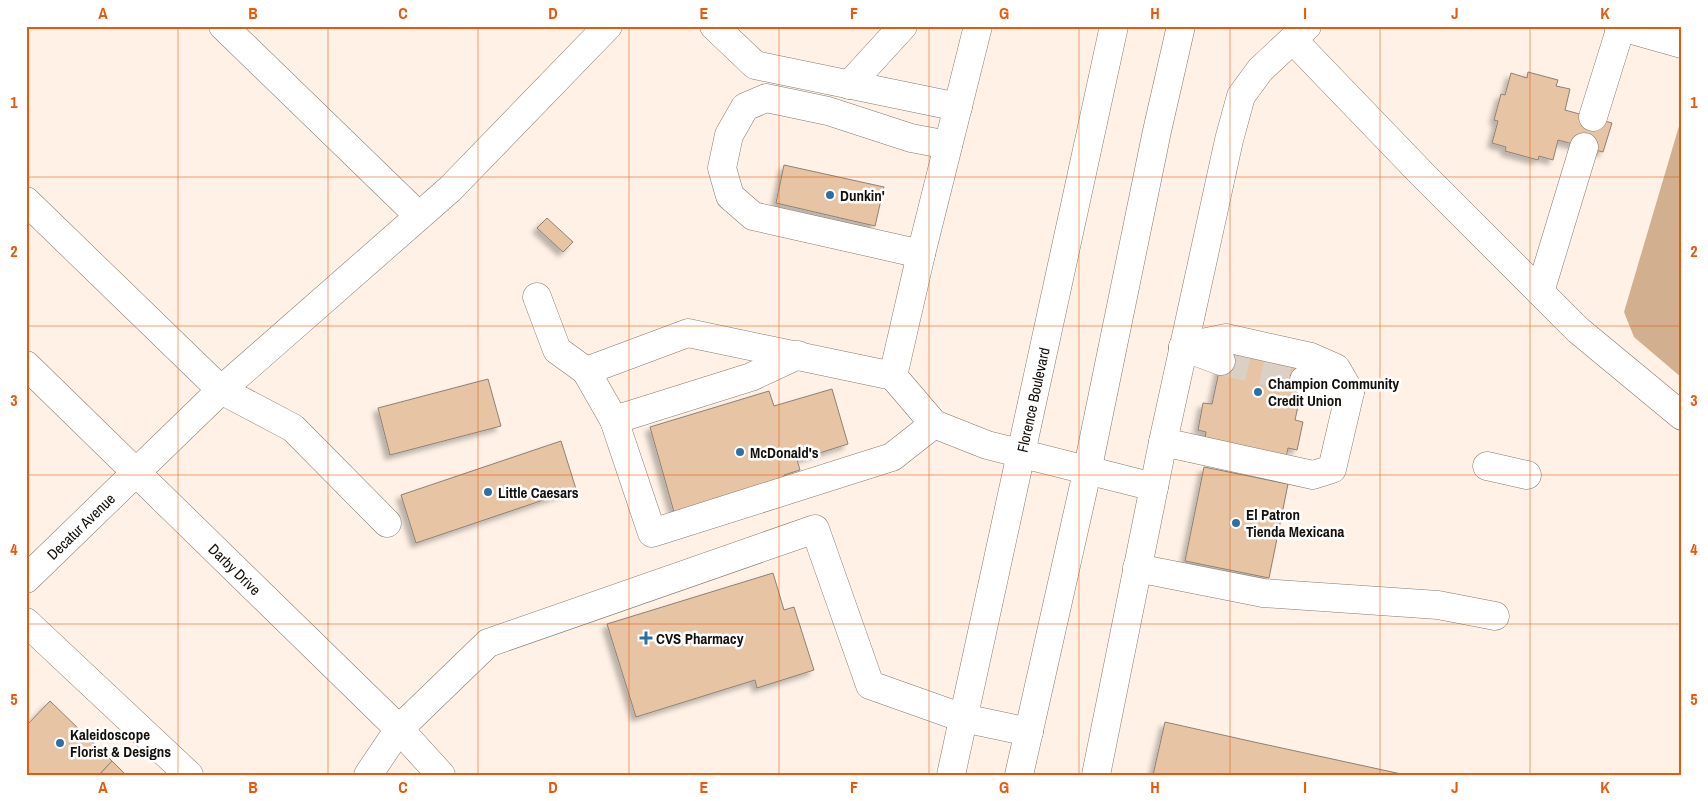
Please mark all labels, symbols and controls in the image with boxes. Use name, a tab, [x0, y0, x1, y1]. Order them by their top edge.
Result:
text: A	[98, 2, 108, 24]
text: B	[248, 2, 258, 24]
text: C	[398, 2, 408, 24]
text: D	[548, 2, 558, 24]
text: E	[700, 2, 709, 24]
text: F	[850, 2, 858, 24]
text: G	[999, 2, 1009, 24]
text: H	[1150, 2, 1160, 24]
text: I	[1303, 2, 1307, 24]
text: J	[1451, 2, 1459, 24]
text: K	[1600, 2, 1610, 24]
text: 1	[10, 91, 18, 113]
text: 1	[1690, 91, 1698, 113]
place label: Dunkin'	[840, 185, 885, 206]
marker: Dunkin'	[824, 189, 836, 201]
text: 2	[10, 240, 18, 262]
text: 2	[1690, 240, 1698, 262]
street label: Florence Boulevard	[1011, 345, 1054, 454]
place label: Champion Community Credit Union	[1268, 373, 1399, 411]
marker: Champion Community Credit Union	[1252, 386, 1264, 398]
text: 3	[10, 389, 18, 411]
text: 3	[1690, 389, 1698, 411]
place label: McDonald's	[750, 442, 819, 463]
marker: McDonald's	[734, 446, 746, 458]
place label: Little Caesars	[498, 482, 579, 503]
marker: Little Caesars	[482, 486, 494, 498]
street label: Decatur Avenue	[42, 488, 119, 564]
place label: El Patron Tienda Mexicana	[1246, 504, 1344, 542]
marker: El Patron Tienda Mexicana	[1230, 517, 1242, 529]
text: 4	[10, 538, 18, 560]
street label: Darby Drive	[204, 538, 266, 600]
text: 4	[1690, 538, 1698, 560]
place label: CVS Pharmacy	[656, 628, 744, 649]
marker: CVS Pharmacy	[640, 632, 652, 644]
text: 5	[10, 688, 18, 710]
text: 5	[1690, 688, 1698, 710]
place label: Kaleidoscope Florist & Designs	[70, 724, 171, 762]
marker: Kaleidoscope Florist & Designs	[54, 737, 66, 749]
text: A	[98, 776, 108, 798]
text: B	[248, 776, 258, 798]
text: C	[398, 776, 408, 798]
text: D	[548, 776, 558, 798]
text: E	[700, 776, 709, 798]
text: F	[850, 776, 858, 798]
text: G	[999, 776, 1009, 798]
text: H	[1150, 776, 1160, 798]
text: I	[1303, 776, 1307, 798]
text: J	[1451, 776, 1459, 798]
text: K	[1600, 776, 1610, 798]

